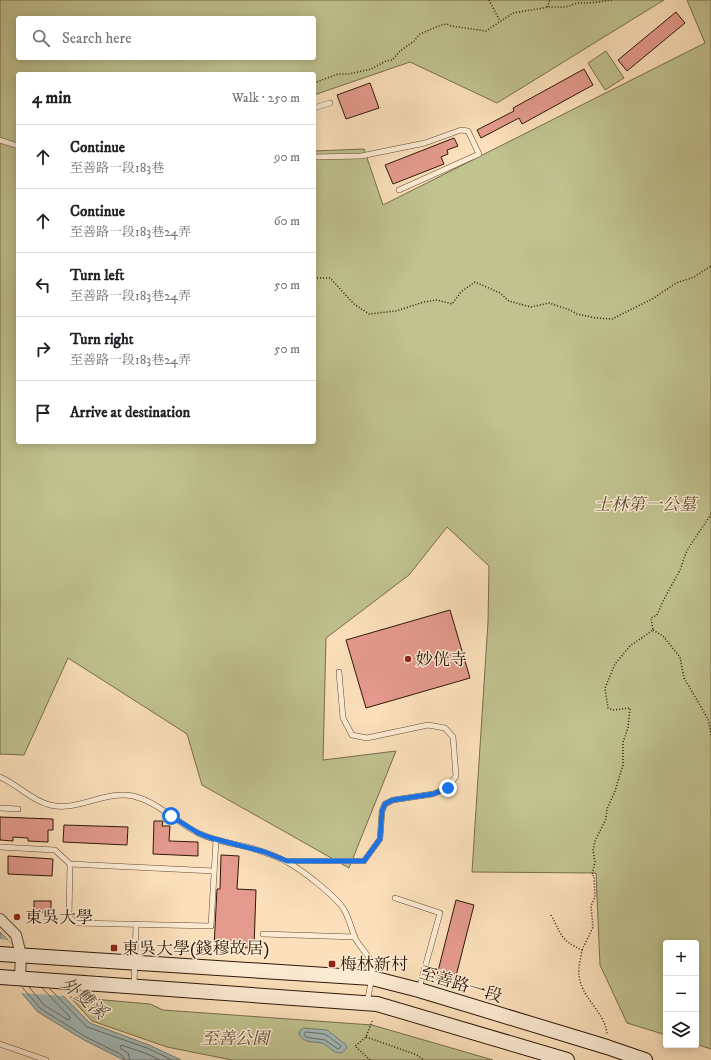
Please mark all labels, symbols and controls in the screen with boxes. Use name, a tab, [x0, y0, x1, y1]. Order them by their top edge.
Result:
search box	[16, 16, 316, 60]
icon: search	[30, 27, 52, 49]
text: Search here	[62, 29, 131, 48]
text: 4 min	[32, 87, 71, 109]
text: Walk · 250 m	[232, 90, 300, 106]
text: Continue	[70, 138, 125, 157]
icon: ahead	[32, 146, 54, 168]
text: 90 m	[274, 149, 300, 165]
text: 至善路一段183巷	[70, 160, 164, 176]
text: Continue	[70, 202, 125, 221]
icon: ahead	[32, 210, 54, 232]
text: 60 m	[274, 213, 300, 229]
text: 至善路一段183巷24弄	[70, 224, 191, 240]
text: Turn left	[70, 266, 124, 285]
icon: left	[32, 274, 54, 296]
text: 50 m	[274, 277, 300, 293]
text: 至善路一段183巷24弄	[70, 288, 191, 304]
text: Turn right	[70, 330, 133, 349]
icon: right	[32, 338, 54, 360]
text: 50 m	[274, 341, 300, 357]
text: 至善路一段183巷24弄	[70, 352, 191, 368]
icon: arrive	[32, 402, 54, 424]
text: Arrive at destination	[70, 403, 190, 422]
park label: 士林第一公墓	[594, 494, 699, 516]
place label: 妙侊寺	[416, 649, 467, 671]
marker: 妙侊寺	[403, 654, 413, 664]
route end	[439, 779, 457, 797]
route start	[162, 807, 180, 825]
place label: 東吳大學	[25, 907, 93, 929]
marker: 東吳大學	[12, 912, 22, 922]
place label: 東吳大學(錢穆故居)	[122, 938, 269, 960]
map controls	[663, 940, 699, 1048]
button: +	[663, 940, 699, 976]
marker: 東吳大學(錢穆故居)	[109, 943, 119, 953]
place label: 梅林新村	[340, 954, 408, 976]
marker: 梅林新村	[327, 959, 337, 969]
street label: 至善路一段	[417, 962, 505, 1008]
water label: 外雙溪	[56, 973, 113, 1026]
button: −	[663, 976, 699, 1012]
button: layers	[663, 1012, 699, 1048]
park label: 至善公園	[201, 1028, 272, 1050]

